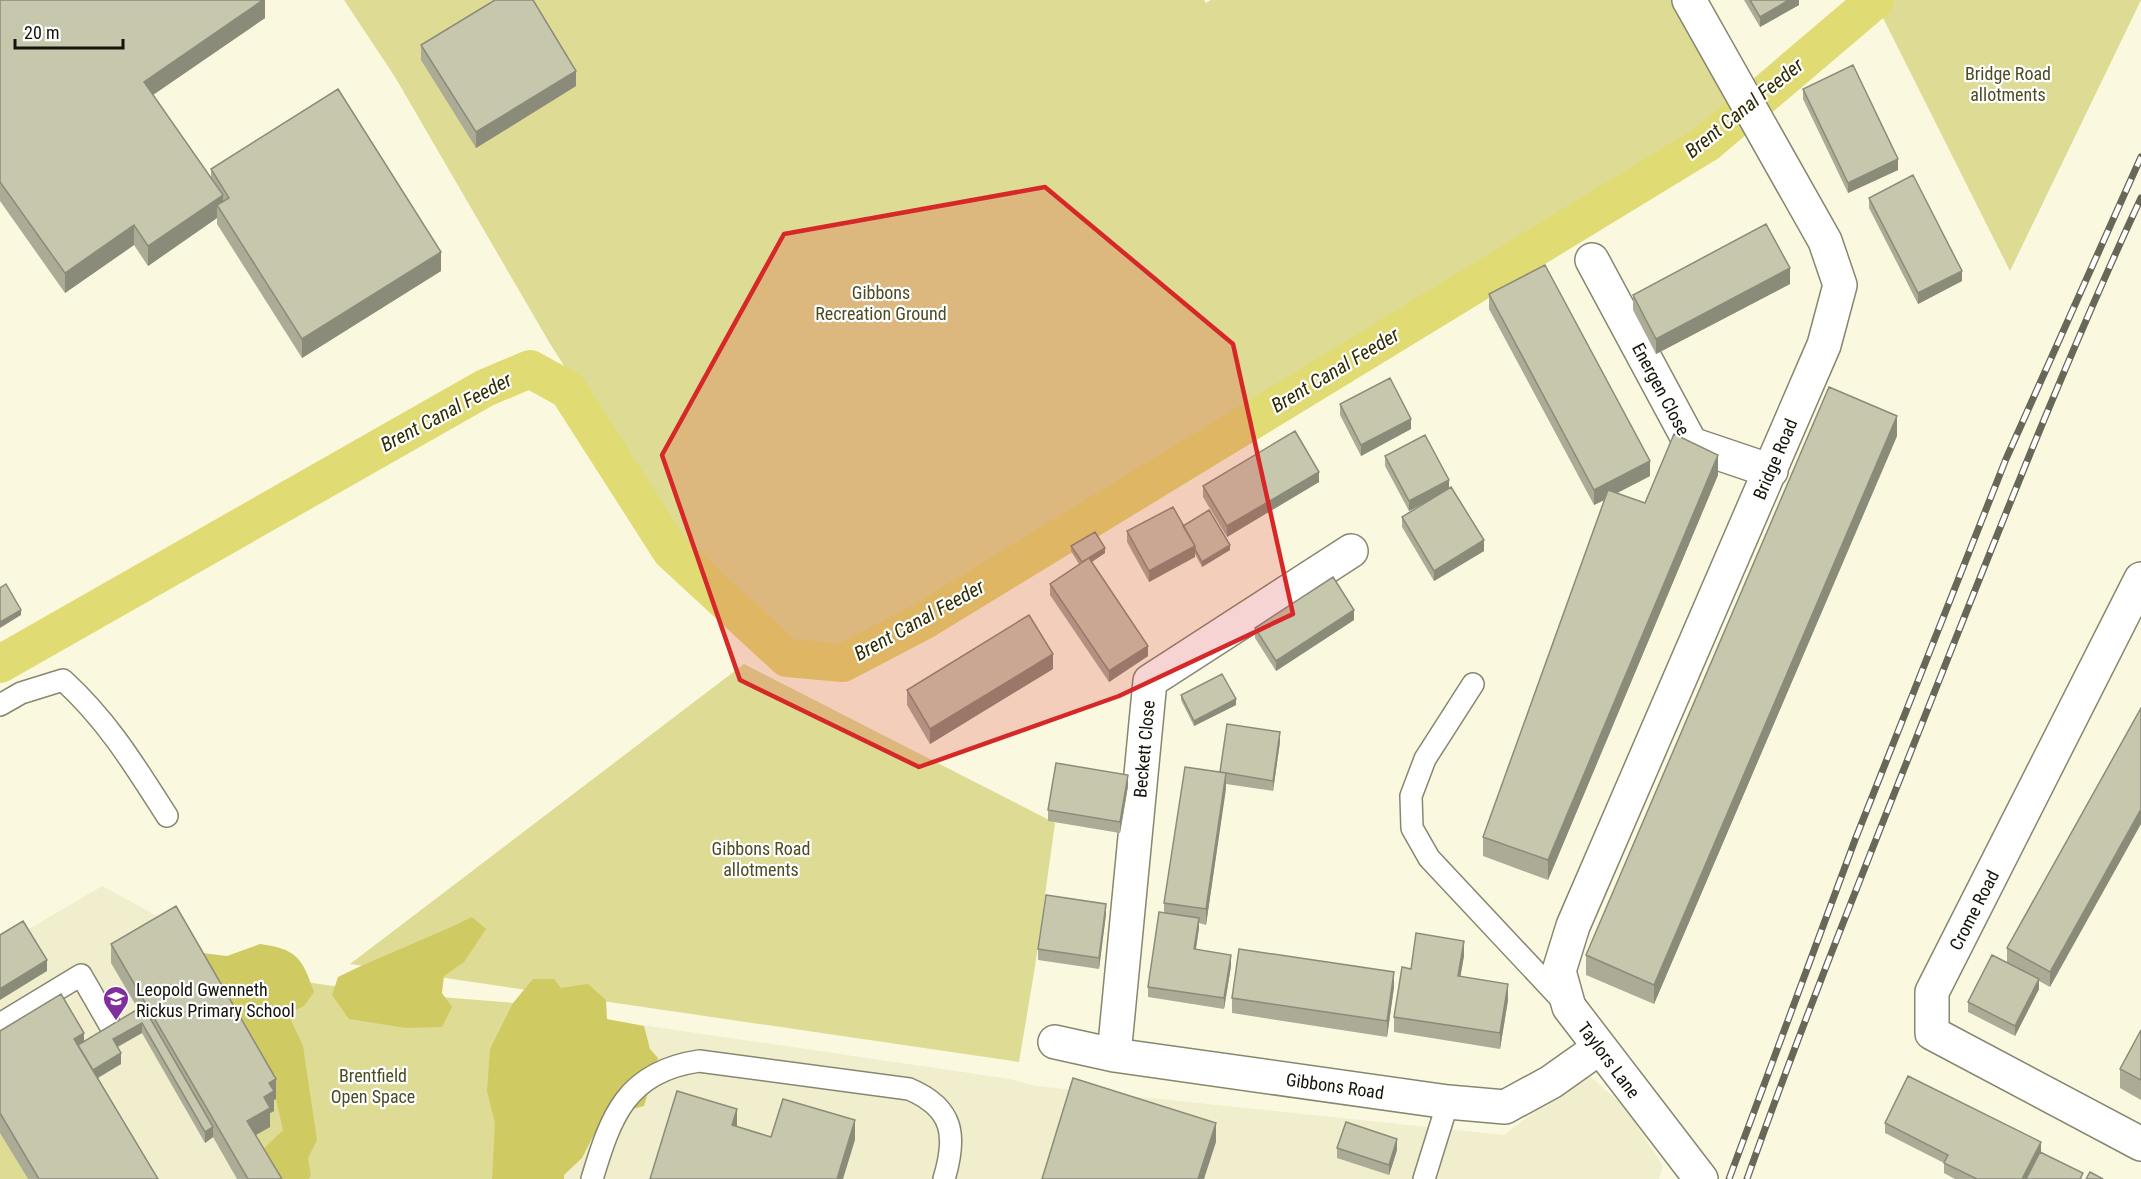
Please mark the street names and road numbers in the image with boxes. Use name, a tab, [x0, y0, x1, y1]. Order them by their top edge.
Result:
street label: Energen Close	[1628, 339, 1694, 439]
street label: Bridge Road	[1749, 415, 1801, 503]
street label: Beckett Close	[1129, 699, 1159, 799]
street label: Crome Road	[1945, 867, 2003, 953]
street label: Taylors Lane	[1574, 1018, 1644, 1102]
street label: Gibbons Road	[1285, 1069, 1385, 1103]

